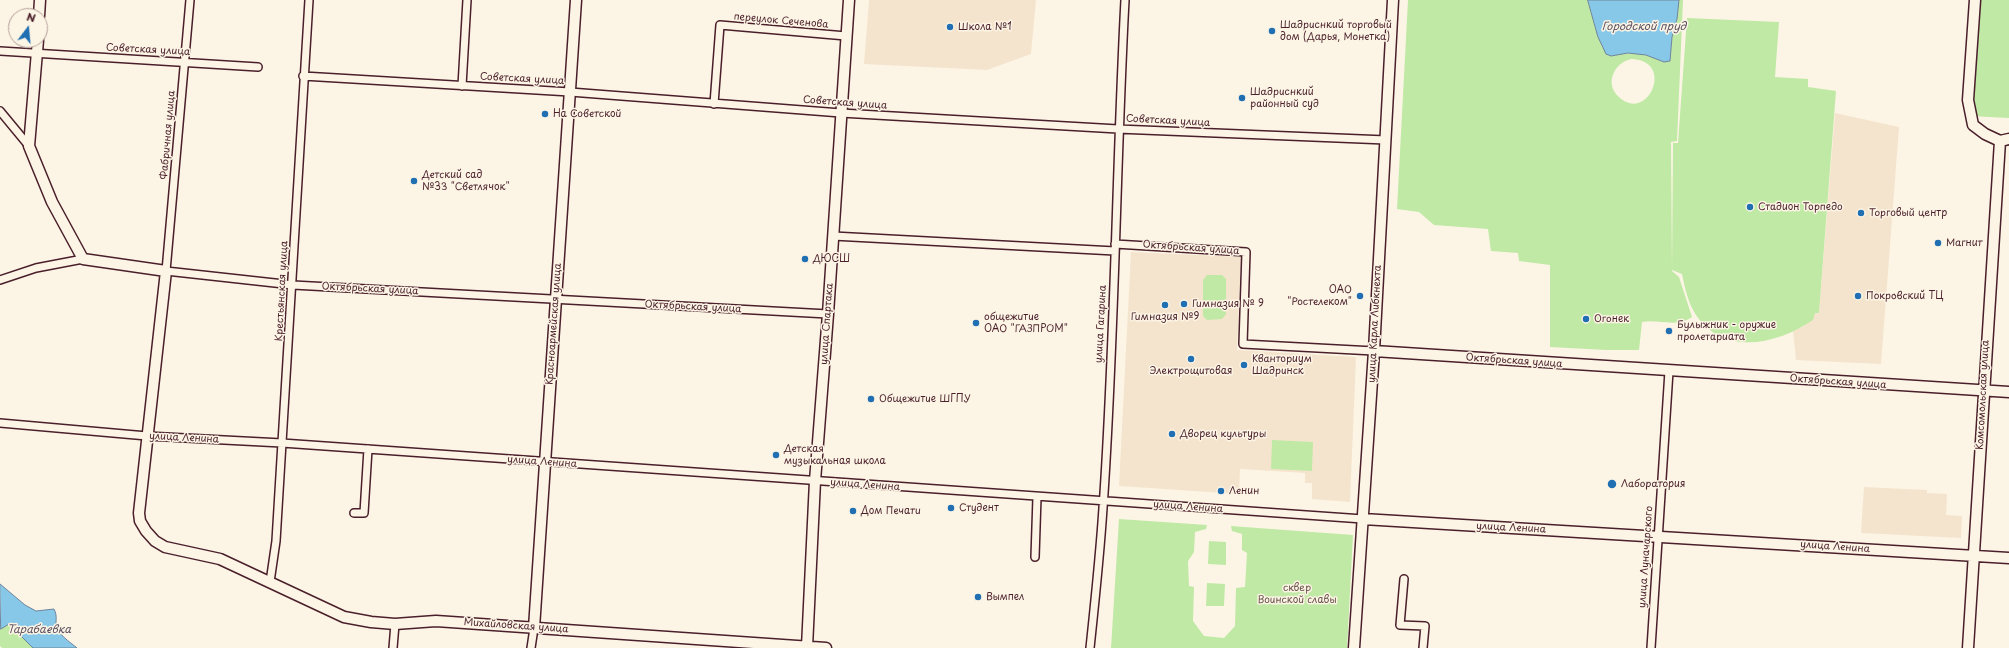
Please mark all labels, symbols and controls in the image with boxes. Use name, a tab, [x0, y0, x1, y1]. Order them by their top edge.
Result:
north arrow	[8, 8, 48, 48]
text: N	[25, 8, 38, 26]
street label: переулок Сеченова	[733, 11, 829, 31]
place label: Шадриснкий торговый дом (Дарья, Монетка)	[1280, 19, 1392, 42]
water label: Городской пруд	[1602, 20, 1686, 34]
place label: Школа №1	[958, 21, 1012, 33]
marker: Школа №1	[945, 22, 955, 32]
marker: Шадриснкий торговый дом (Дарья, Монетка)	[1267, 26, 1277, 36]
street label: Советская улица	[106, 42, 190, 58]
street label: Советская улица	[480, 71, 564, 87]
place label: Шадриснкий районный суд	[1250, 86, 1319, 110]
street label: Фабричная улица	[158, 90, 178, 180]
marker: Шадриснкий районный суд	[1237, 93, 1247, 103]
street label: Советская улица	[802, 94, 888, 112]
place label: На Советской	[553, 108, 621, 120]
marker: На Советской	[540, 109, 550, 119]
street label: Советская улица	[1126, 113, 1210, 129]
place label: Детский сад №33 "Светлячок"	[422, 169, 510, 192]
marker: Детский сад №33 "Светлячок"	[409, 176, 419, 186]
place label: Стадион Торпедо	[1758, 201, 1843, 213]
marker: Стадион Торпедо	[1745, 202, 1755, 212]
place label: Торговый центр	[1869, 207, 1947, 219]
marker: Торговый центр	[1856, 208, 1866, 218]
place label: Магнит	[1946, 237, 1983, 249]
marker: Магнит	[1933, 238, 1943, 248]
street label: Октябрьская улица	[1142, 239, 1240, 257]
street label: Крестьянская улица	[273, 240, 291, 342]
place label: ДЮСШ	[813, 253, 850, 265]
marker: ДЮСШ	[800, 254, 810, 264]
street label: Красноармейская улица	[544, 263, 564, 385]
street label: улица Карла Либкнехта	[1366, 265, 1384, 383]
street label: Октябрьская улица	[321, 280, 419, 298]
street label: улица Спартака	[818, 283, 836, 365]
place label: ОАО "Ростелеком"	[1287, 284, 1352, 308]
street label: улица Гагарина	[1093, 285, 1109, 363]
place label: Покровский ТЦ	[1866, 290, 1943, 302]
marker: ОАО "Ростелеком"	[1355, 291, 1365, 301]
marker: Покровский ТЦ	[1853, 291, 1863, 301]
street label: Октябрьская улица	[644, 298, 742, 316]
place label: Гимназия № 9	[1192, 298, 1264, 310]
marker: Гимназия № 9	[1179, 299, 1189, 309]
marker: Гимназия №9	[1160, 300, 1170, 310]
place label: общежитие ОАО "ГАЗПРОМ"	[984, 311, 1068, 334]
place label: Гимназия №9	[1131, 311, 1199, 323]
place label: Огонек	[1594, 313, 1629, 325]
marker: Огонек	[1581, 314, 1591, 324]
marker: общежитие ОАО "ГАЗПРОМ"	[971, 318, 981, 328]
place label: Булыжник - оружие пролетариата	[1677, 319, 1776, 342]
marker: Булыжник - оружие пролетариата	[1664, 326, 1674, 336]
street label: Комсомольская улица	[1974, 340, 1992, 450]
street label: Октябрьская улица	[1465, 352, 1563, 370]
place label: Кванториум Шадринск	[1252, 353, 1312, 376]
marker: Электрощитовая	[1186, 354, 1196, 364]
marker: Кванториум Шадринск	[1239, 360, 1249, 370]
place label: Электрощитовая	[1150, 365, 1232, 377]
street label: Октябрьская улица	[1789, 373, 1887, 391]
place label: Общежитие ШГПУ	[879, 393, 971, 405]
marker: Общежитие ШГПУ	[866, 394, 876, 404]
place label: Дворец культуры	[1180, 428, 1266, 440]
marker: Дворец культуры	[1167, 429, 1177, 439]
street label: улица Ленина	[149, 430, 219, 446]
place label: Детская музыкальная школа	[784, 443, 886, 466]
marker: Детская музыкальная школа	[771, 450, 781, 460]
street label: улица Ленина	[507, 454, 577, 470]
street label: улица Ленина	[830, 477, 900, 493]
marker: Лаборатория	[1606, 478, 1618, 490]
place label: Лаборатория	[1621, 478, 1685, 490]
place label: Ленин	[1229, 485, 1259, 497]
marker: Ленин	[1216, 486, 1226, 496]
street label: улица Ленина	[1153, 499, 1223, 515]
place label: Студент	[959, 502, 999, 514]
marker: Студент	[946, 503, 956, 513]
place label: Дом Печати	[861, 505, 921, 517]
marker: Дом Печати	[848, 506, 858, 516]
street label: улица Луначарского	[1636, 506, 1656, 608]
street label: улица Ленина	[1476, 520, 1546, 536]
street label: улица Ленина	[1800, 539, 1870, 555]
park label: сквер Воинской славы	[1257, 582, 1337, 606]
place label: Вымпел	[986, 591, 1024, 603]
marker: Вымпел	[973, 592, 983, 602]
street label: Михайловская улица	[463, 616, 569, 636]
water label: Тарабаевка	[7, 623, 71, 637]

